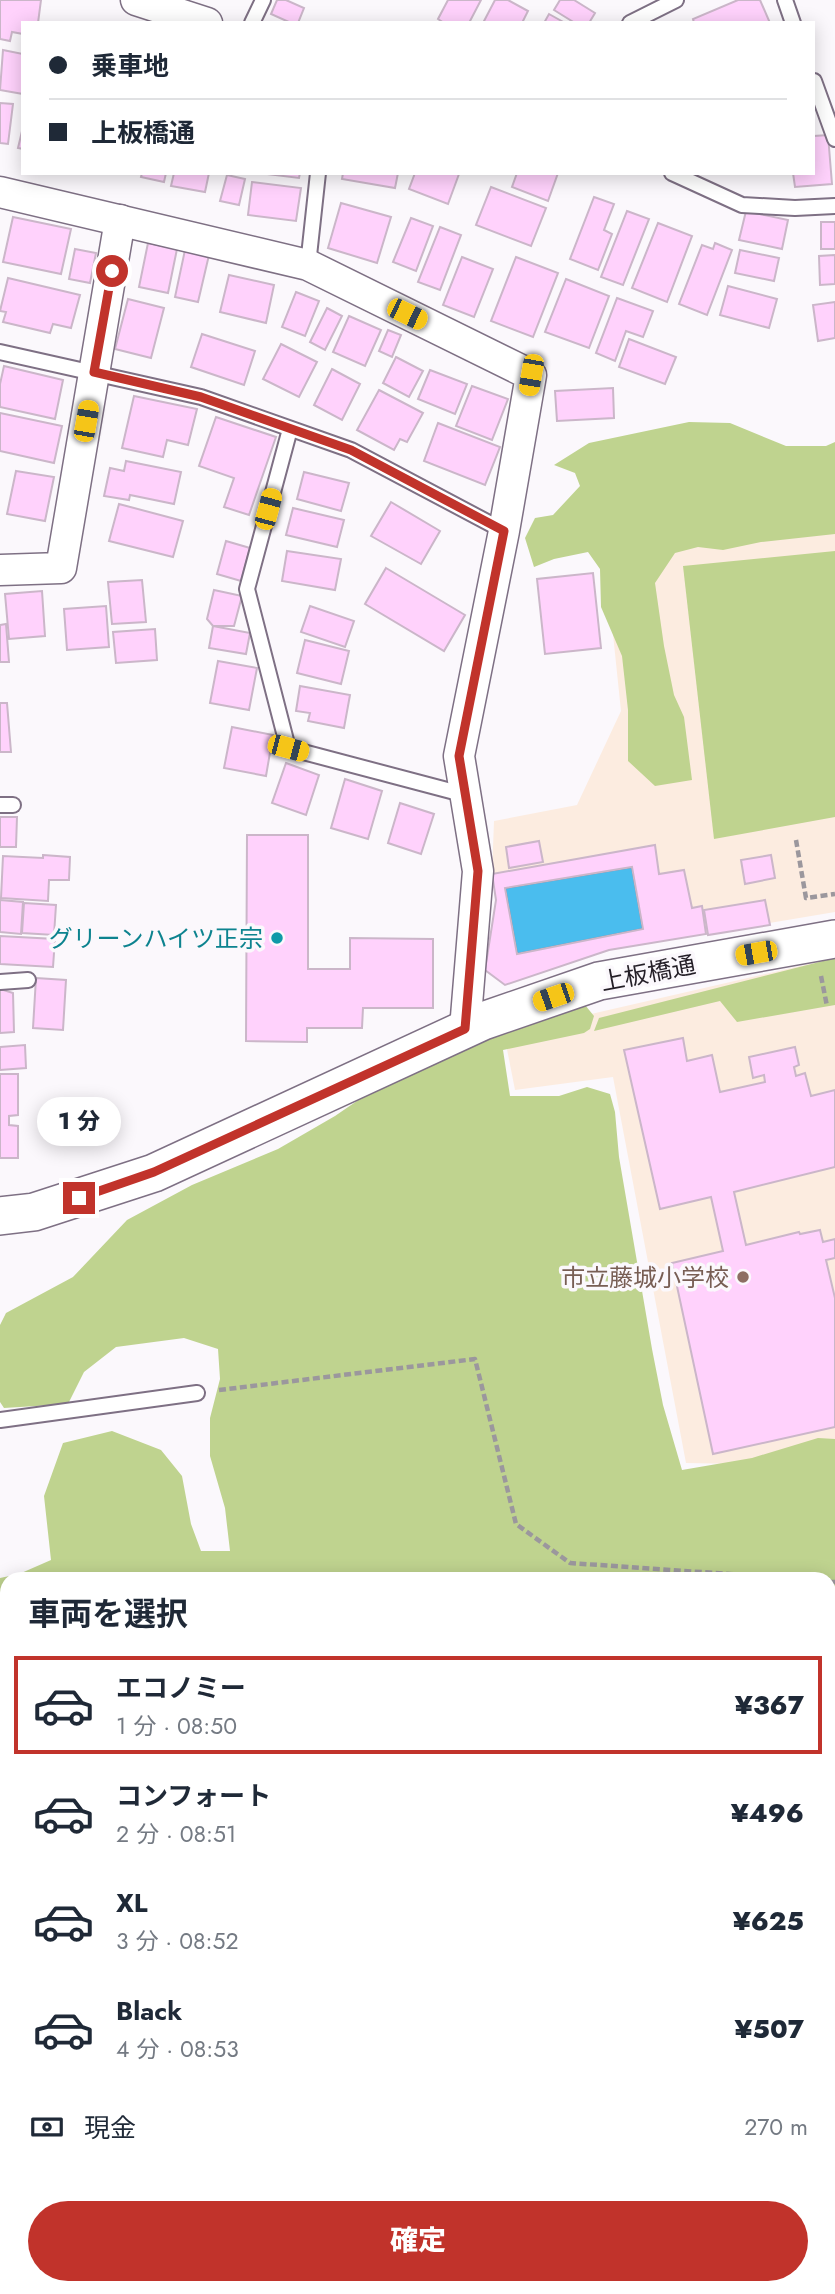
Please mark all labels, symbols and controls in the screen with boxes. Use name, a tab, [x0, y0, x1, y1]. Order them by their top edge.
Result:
text: 乗車地	[91, 47, 169, 85]
text: 上板橋通	[91, 114, 195, 152]
route start	[96, 255, 128, 287]
car	[384, 295, 431, 333]
car	[518, 352, 545, 398]
car	[73, 398, 100, 444]
car	[253, 486, 284, 532]
car	[265, 732, 312, 764]
place label: グリーンハイツ正宗	[49, 921, 263, 956]
marker: グリーンハイツ正宗	[269, 930, 285, 946]
car	[734, 939, 779, 967]
street label: 上板橋通	[598, 947, 698, 999]
car	[530, 980, 577, 1014]
callout: 1 分	[37, 1096, 121, 1146]
text: 1 分	[58, 1104, 100, 1138]
route end	[63, 1182, 95, 1214]
place label: 市立藤城小学校	[561, 1260, 729, 1295]
marker: 市立藤城小学校	[735, 1269, 751, 1285]
text: 車両を選択	[28, 1591, 188, 1637]
text: エコノミー	[116, 1669, 246, 1707]
icon: car	[32, 1674, 95, 1737]
text: ¥367	[735, 1686, 804, 1724]
text: 1 分 · 08:50	[116, 1709, 237, 1743]
text: コンフォート	[116, 1777, 271, 1815]
icon: car	[32, 1782, 95, 1845]
text: ¥496	[731, 1794, 804, 1832]
text: 2 分 · 08:51	[116, 1817, 236, 1851]
text: XL	[116, 1884, 148, 1922]
icon: car	[32, 1890, 95, 1953]
text: ¥625	[733, 1902, 804, 1940]
text: 3 分 · 08:52	[116, 1924, 238, 1958]
text: Black	[116, 1992, 182, 2030]
icon: car	[32, 1998, 95, 2061]
text: ¥507	[735, 2010, 804, 2048]
text: 4 分 · 08:53	[116, 2032, 239, 2066]
icon: cash	[28, 2108, 66, 2146]
text: 現金	[84, 2109, 136, 2147]
text: 270 m	[744, 2110, 808, 2144]
button: 確定	[28, 2201, 808, 2281]

